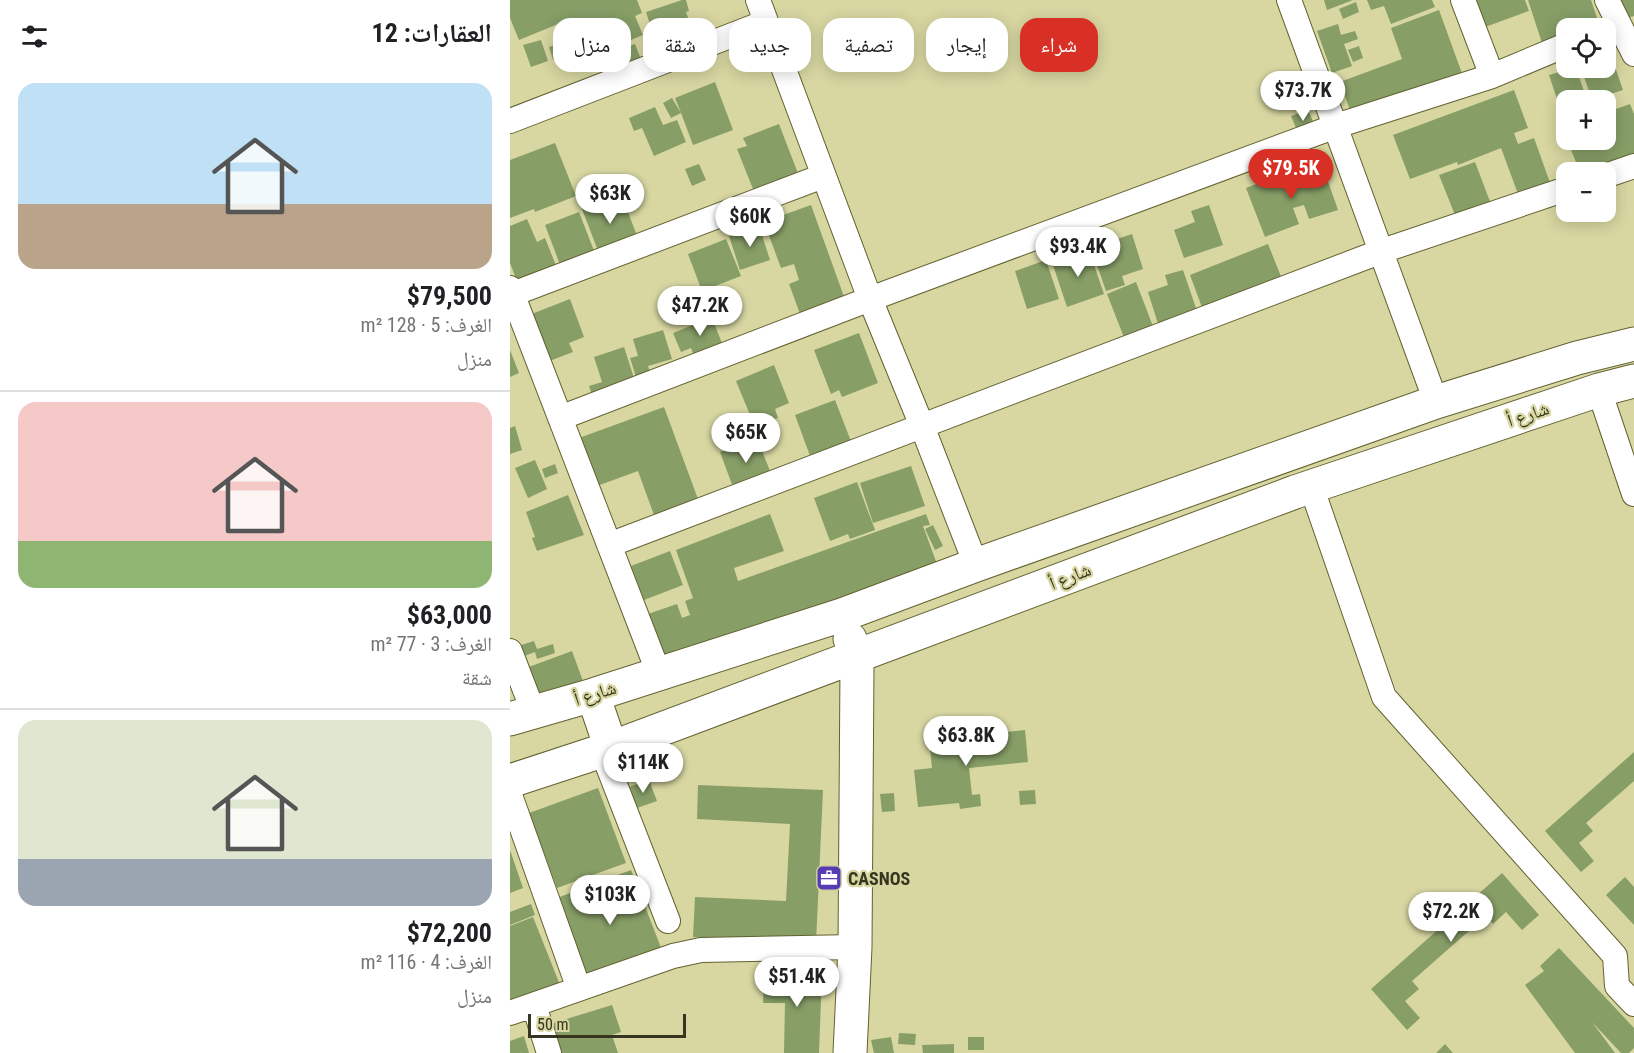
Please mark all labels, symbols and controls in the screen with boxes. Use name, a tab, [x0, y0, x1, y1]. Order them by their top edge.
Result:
text: العقارات: 12	[372, 18, 492, 48]
chip: منزل	[553, 18, 631, 72]
chip: شقة	[643, 18, 717, 72]
chip: جديد	[729, 18, 811, 72]
chip: تصفية	[823, 18, 914, 72]
chip: إيجار	[926, 18, 1008, 72]
chip: شراء	[1020, 18, 1098, 72]
map controls	[1556, 18, 1616, 222]
button: locate	[1556, 18, 1616, 78]
icon: filters	[18, 20, 51, 53]
pin: $73.7K	[1254, 71, 1352, 122]
text: $73.7K	[1274, 78, 1332, 102]
button: +	[1556, 90, 1616, 150]
icon: home	[201, 122, 309, 230]
pin: $79.5K	[1242, 149, 1340, 200]
text: $79.5K	[1262, 156, 1320, 180]
button: −	[1556, 162, 1616, 222]
pin: $63K	[574, 174, 646, 225]
text: $63K	[589, 181, 631, 205]
pin: $60K	[714, 197, 786, 248]
text: $60K	[729, 204, 771, 228]
pin: $93.4K	[1029, 227, 1127, 278]
text: $93.4K	[1049, 234, 1107, 258]
text: $79,500	[407, 281, 492, 311]
pin: $47.2K	[651, 286, 749, 337]
text: $47.2K	[671, 293, 729, 317]
text: الغرف: 5 · 128 m²	[361, 313, 492, 337]
text: منزل	[457, 347, 492, 371]
street label: شارع أ	[1504, 397, 1552, 432]
pin: $65K	[710, 413, 782, 464]
text: $65K	[725, 420, 767, 444]
icon: home	[201, 441, 309, 549]
street label: شارع أ	[1046, 559, 1094, 594]
text: $63,000	[407, 600, 492, 630]
text: الغرف: 3 · 77 m²	[370, 632, 492, 656]
text: شقة	[462, 666, 492, 690]
street label: شارع أ	[571, 677, 619, 710]
pin: $63.8K	[917, 716, 1015, 767]
text: $63.8K	[937, 723, 995, 747]
pin: $114K	[601, 743, 685, 794]
text: $114K	[617, 750, 669, 774]
icon: home	[201, 759, 309, 867]
office icon: CASNOS	[814, 863, 844, 893]
place label: CASNOS	[848, 868, 911, 889]
pin: $103K	[568, 875, 652, 926]
text: $103K	[584, 882, 636, 906]
pin: $72.2K	[1402, 892, 1500, 943]
text: $72.2K	[1422, 899, 1480, 923]
text: $72,200	[407, 918, 492, 948]
text: الغرف: 4 · 116 m²	[361, 950, 492, 974]
pin: $51.4K	[748, 957, 846, 1008]
text: $51.4K	[768, 964, 826, 988]
text: منزل	[457, 984, 492, 1008]
scale bar	[528, 1011, 686, 1038]
text: 50 m	[537, 1015, 569, 1034]

